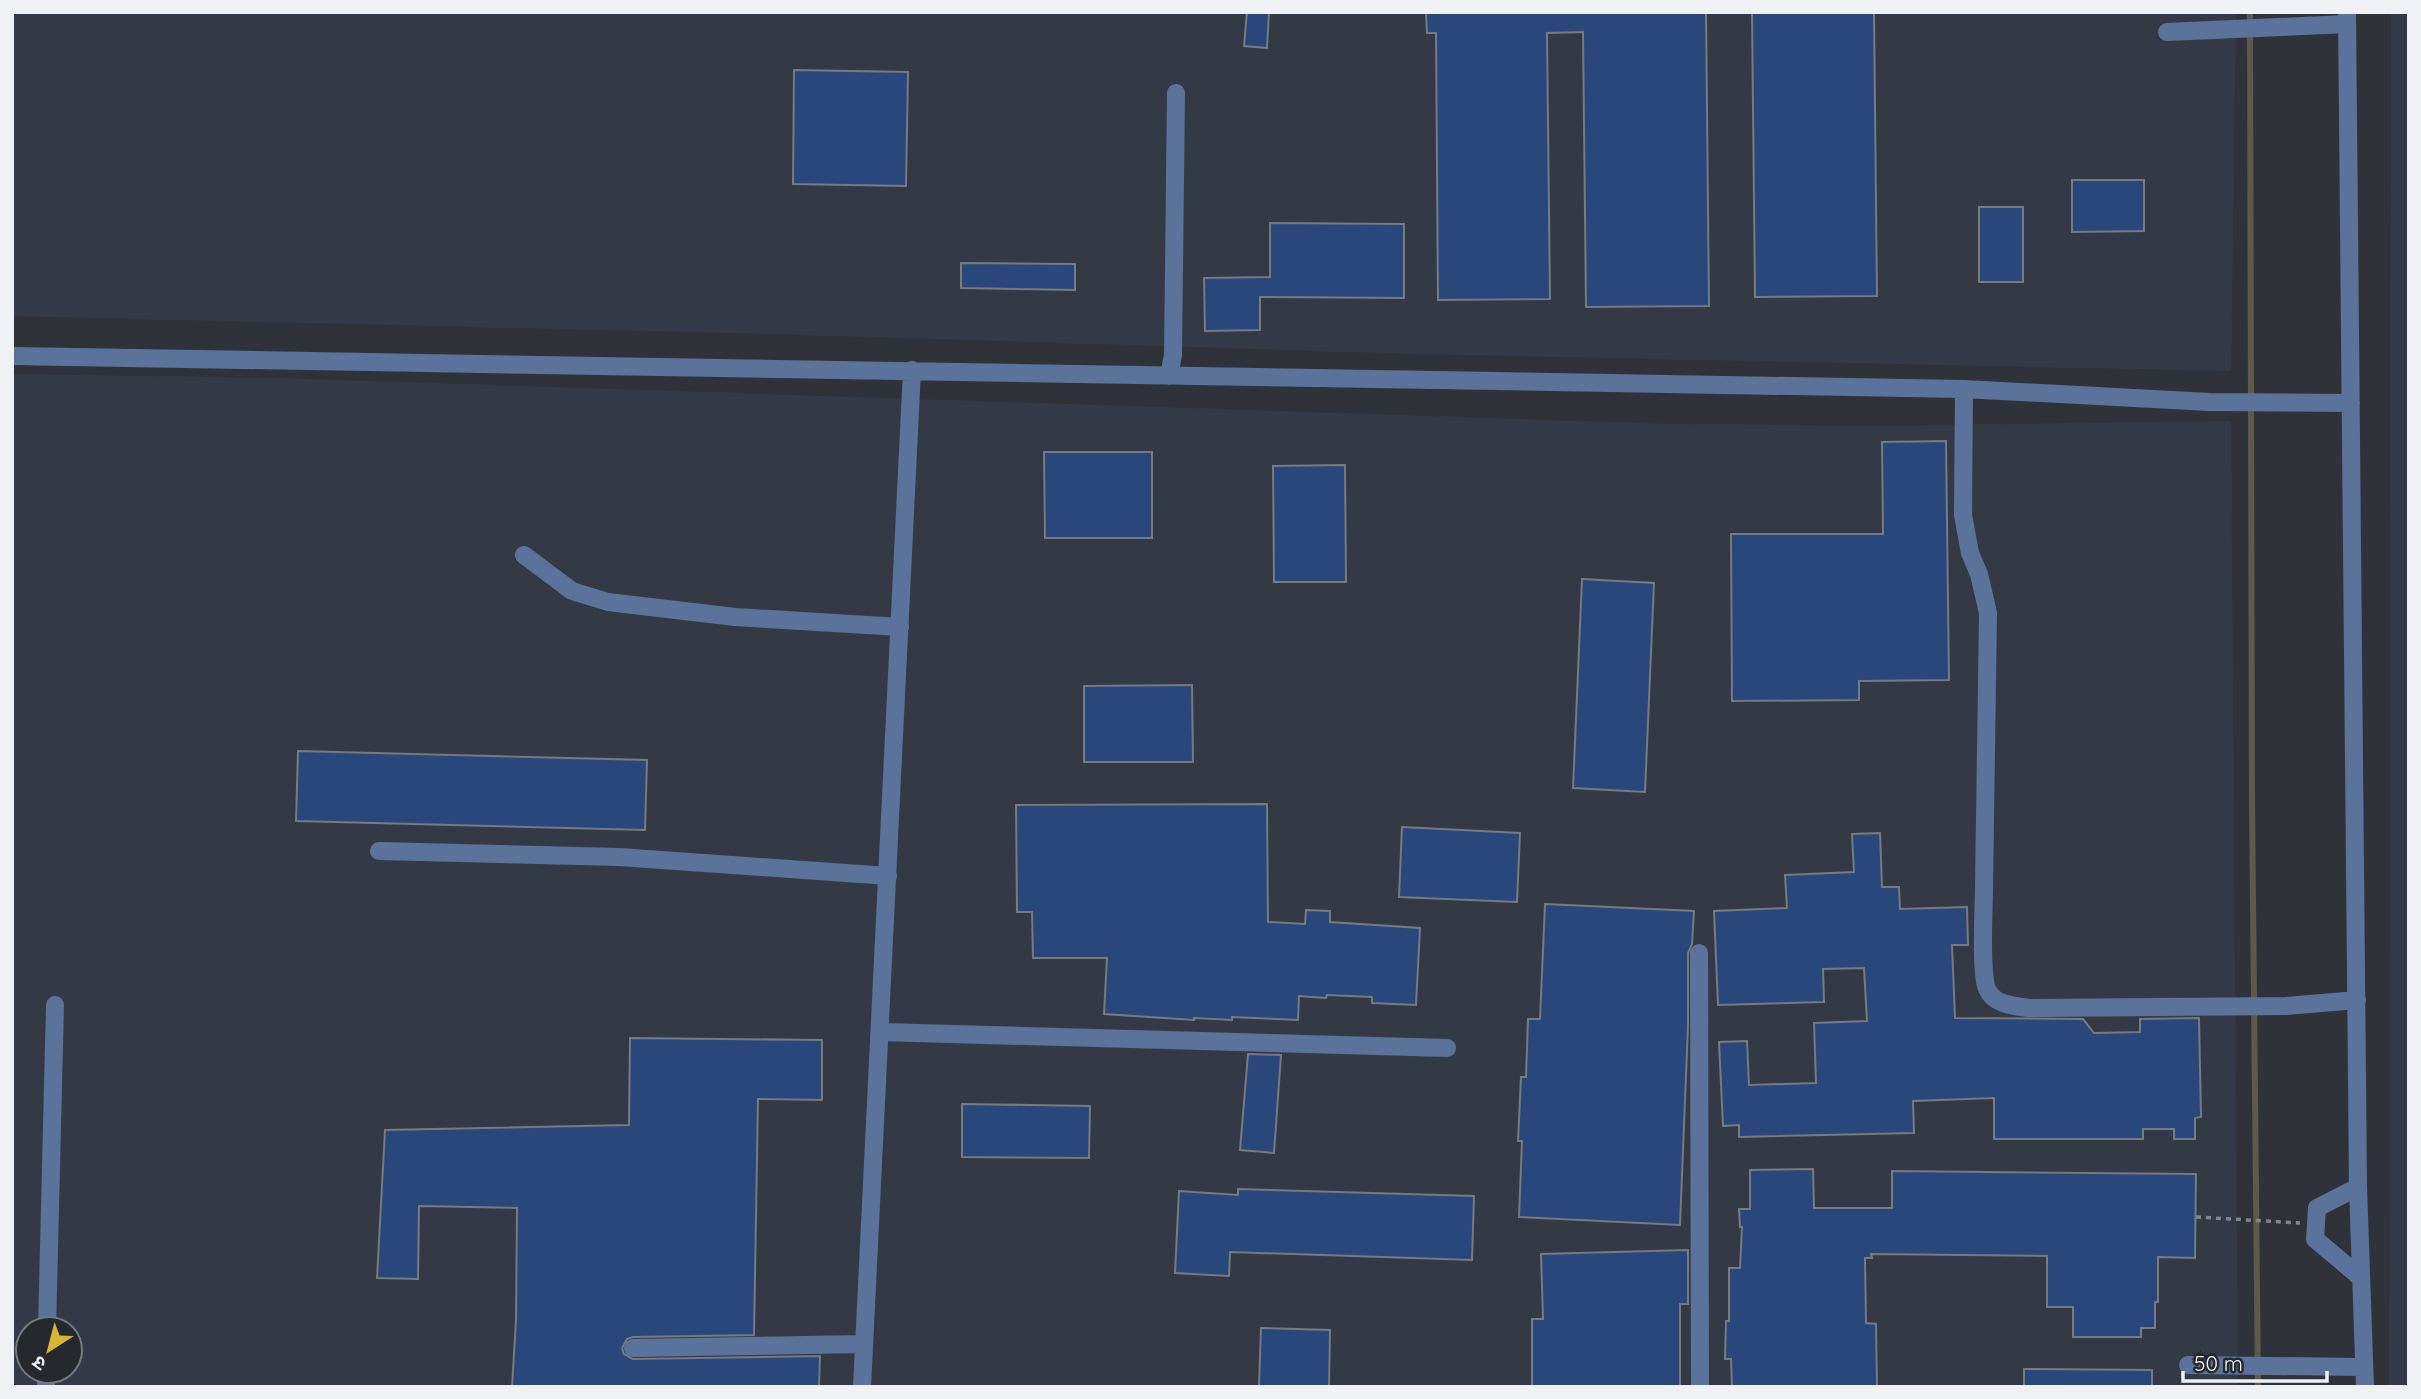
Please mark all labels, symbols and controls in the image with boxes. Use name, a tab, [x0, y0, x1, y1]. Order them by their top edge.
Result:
north arrow	[14, 1315, 84, 1385]
scale bar	[2183, 1340, 2326, 1384]
text: उ	[27, 1350, 51, 1377]
text: 50 m	[2194, 1350, 2243, 1376]

